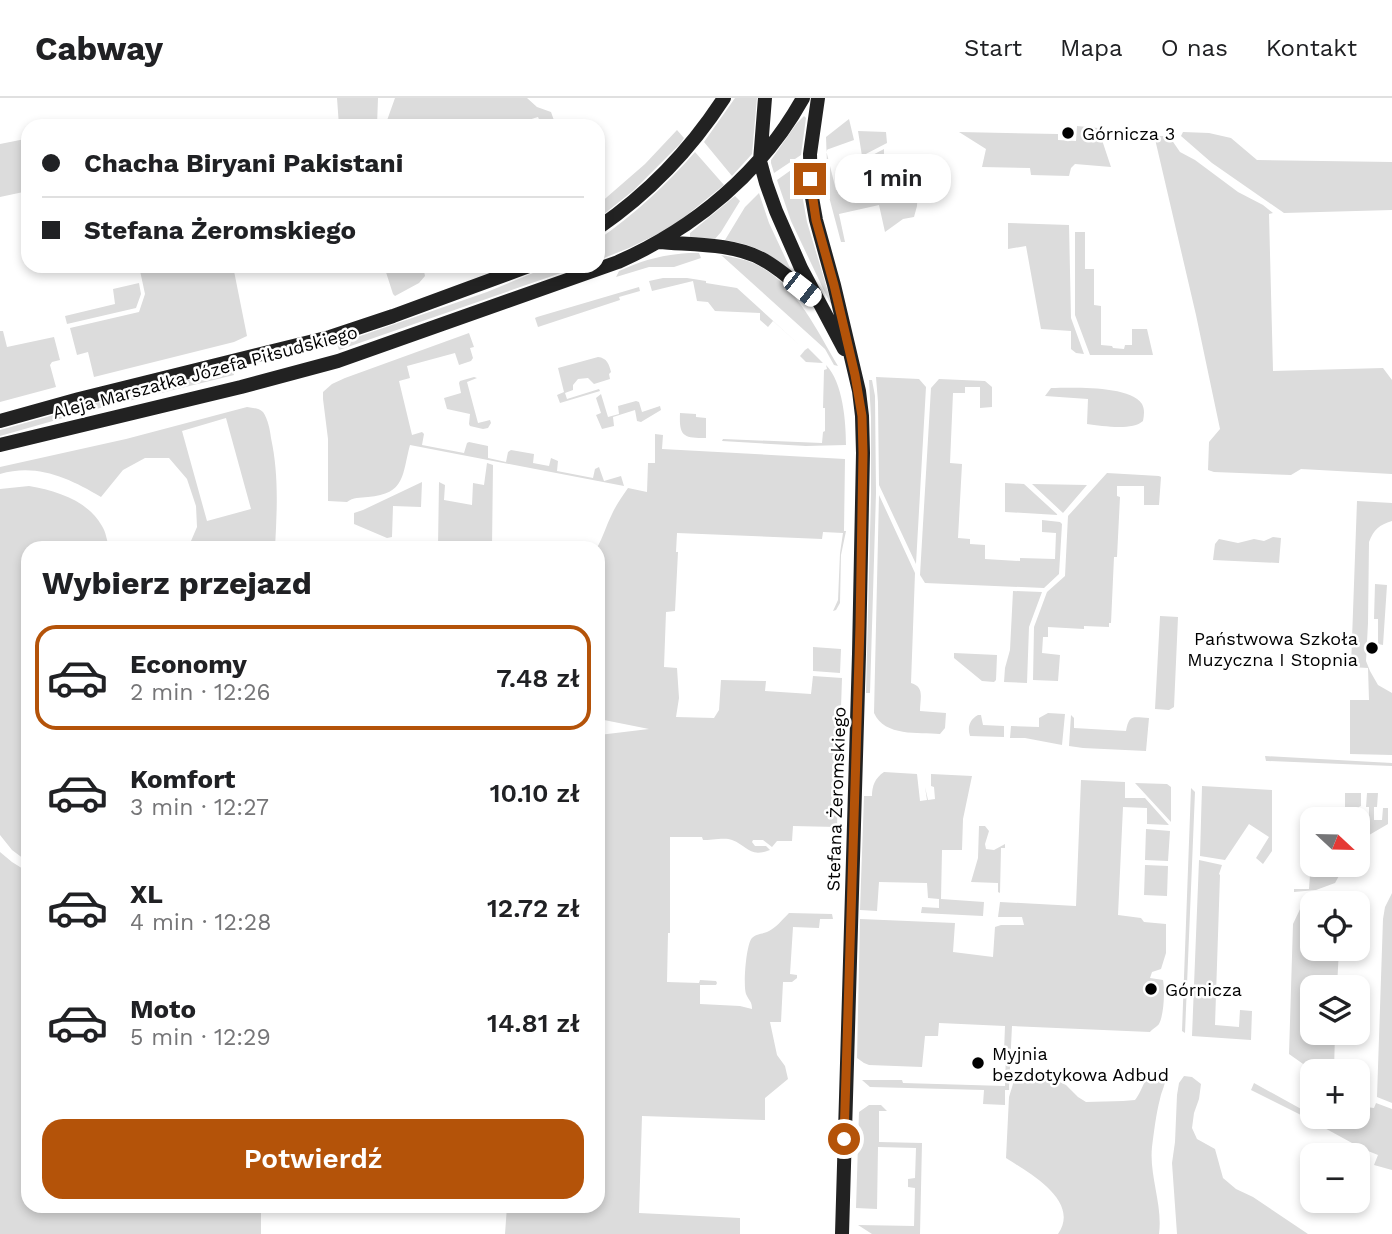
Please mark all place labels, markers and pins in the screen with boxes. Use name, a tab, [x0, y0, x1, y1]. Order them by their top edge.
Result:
place label: Górnicza 3	[1082, 123, 1175, 144]
marker: Górnicza 3	[1060, 125, 1076, 141]
place label: Państwowa Szkoła Muzyczna I Stopnia	[1187, 628, 1358, 670]
marker: Państwowa Szkoła Muzyczna I Stopnia	[1364, 640, 1380, 656]
place label: Górnicza	[1165, 979, 1242, 1000]
marker: Górnicza	[1143, 981, 1159, 997]
place label: Myjnia bezdotykowa Adbud	[992, 1043, 1169, 1085]
marker: Myjnia bezdotykowa Adbud	[970, 1055, 986, 1071]

